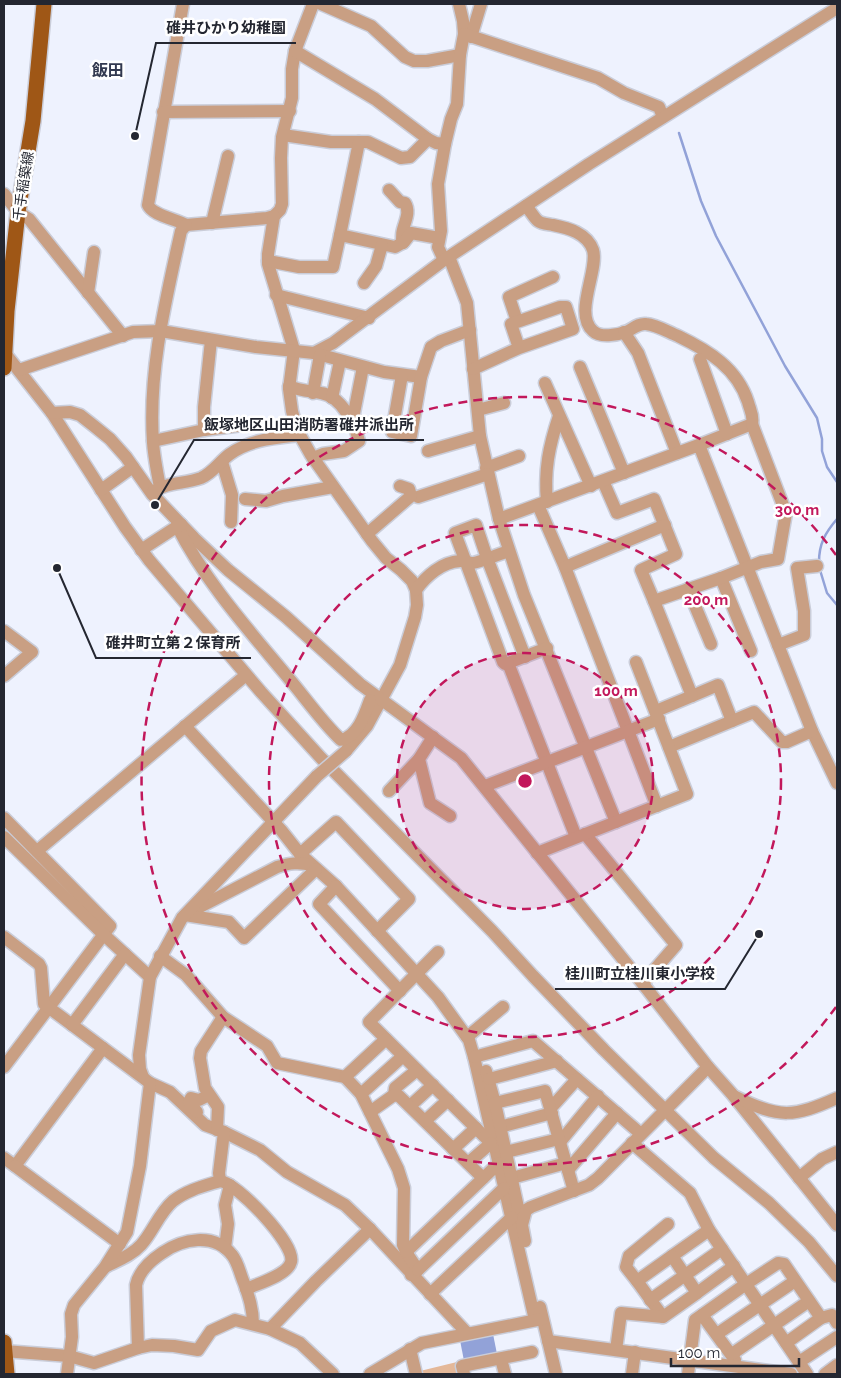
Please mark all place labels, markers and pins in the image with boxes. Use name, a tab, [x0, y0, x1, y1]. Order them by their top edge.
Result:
callout: 碓井ひかり幼稚園	[156, 13, 296, 43]
callout: 飯塚地区山田消防署碓井派出所	[194, 410, 424, 440]
callout: 碓井町立第２保育所	[96, 628, 251, 658]
centre of rings	[516, 772, 534, 790]
callout: 桂川町立桂川東小学校	[555, 959, 725, 989]

